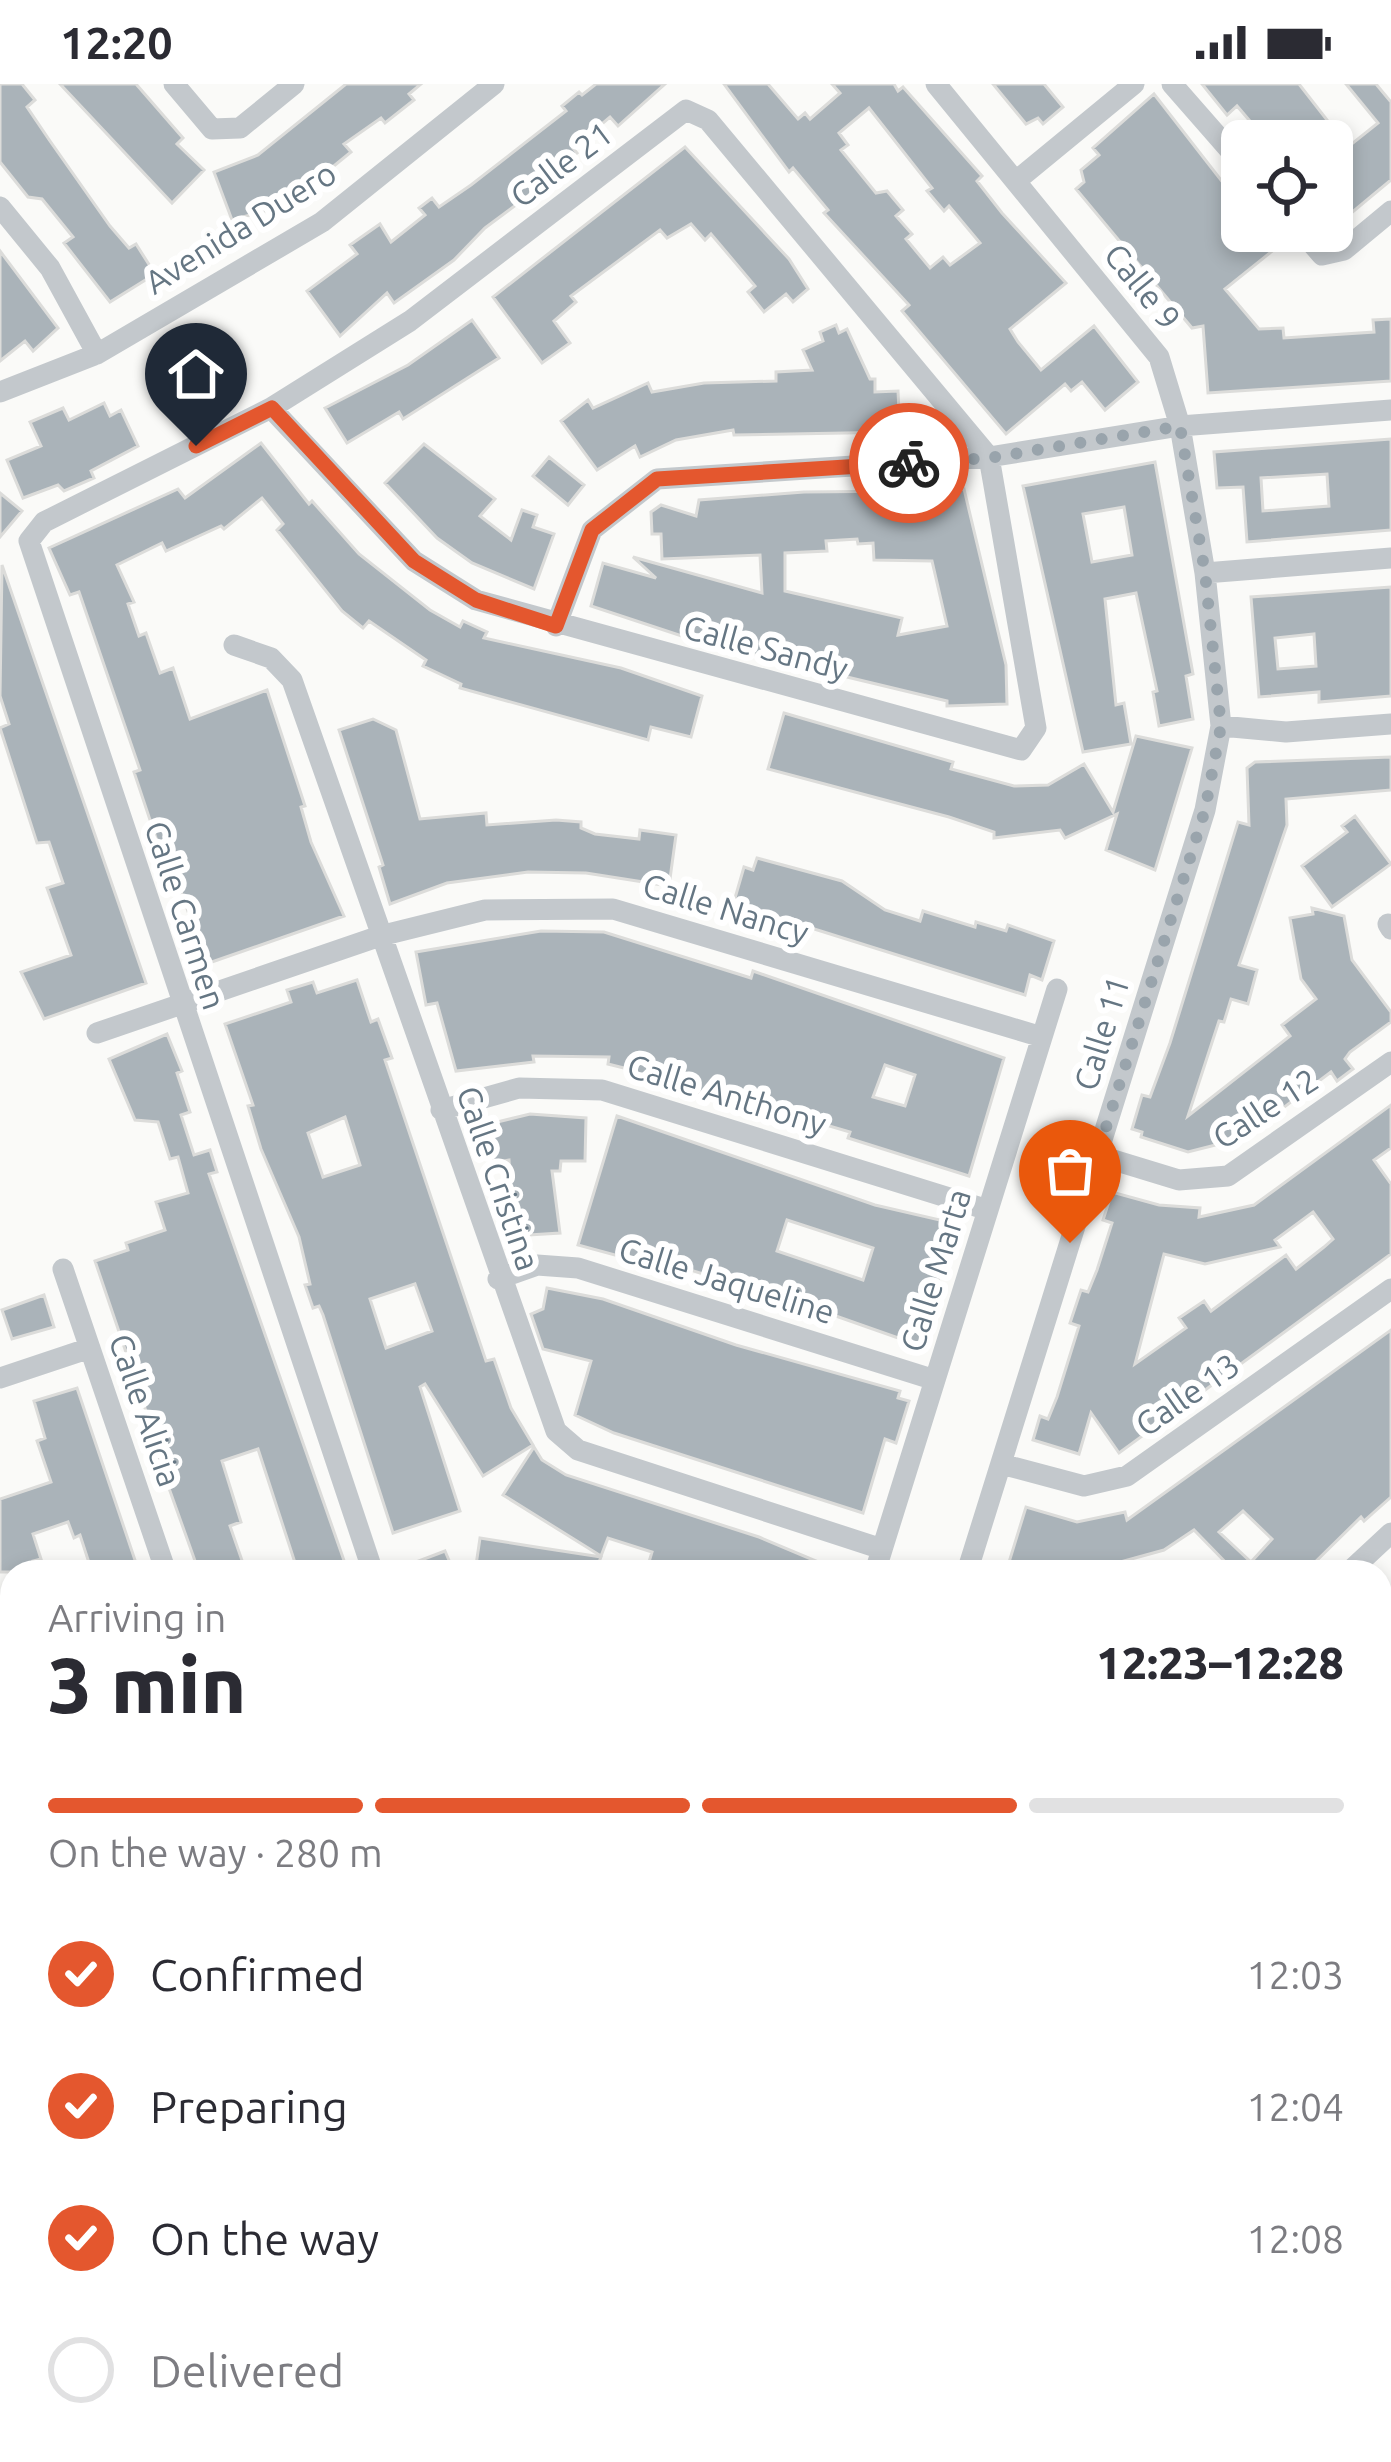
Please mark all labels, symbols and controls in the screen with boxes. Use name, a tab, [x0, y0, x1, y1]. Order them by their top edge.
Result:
text: 12:20	[60, 17, 173, 68]
street label: Calle 21	[503, 114, 619, 214]
map controls	[1221, 120, 1353, 252]
button: locate	[1221, 120, 1353, 252]
street label: Avenida Duero	[138, 154, 342, 300]
street label: Calle 9	[1098, 236, 1188, 336]
pin	[145, 323, 247, 446]
icon: home	[163, 341, 229, 407]
courier	[849, 403, 969, 523]
icon: bike	[876, 430, 942, 496]
street label: Calle Sandy	[680, 607, 852, 687]
street label: Calle Carmen	[138, 816, 234, 1014]
street label: Calle Nancy	[639, 865, 813, 951]
street label: Calle 11	[1066, 971, 1136, 1095]
street label: Calle Anthony	[623, 1046, 831, 1142]
street label: Calle 12	[1206, 1060, 1324, 1156]
street label: Calle Cristina	[450, 1081, 548, 1275]
pin	[1019, 1120, 1121, 1243]
icon: bag	[1037, 1138, 1103, 1204]
street label: Calle Marta	[893, 1184, 977, 1356]
street label: Calle Jaqueline	[615, 1230, 839, 1330]
street label: Calle Alicia	[103, 1329, 189, 1491]
street label: Calle 13	[1128, 1345, 1246, 1443]
text: Arriving in	[48, 1596, 226, 1639]
text: 12:23–12:28	[1096, 1637, 1344, 1688]
text: 3 min	[48, 1640, 246, 1728]
text: On the way · 280 m	[48, 1831, 383, 1874]
icon: check	[48, 1941, 114, 2007]
text: Confirmed	[150, 1949, 365, 2000]
text: 12:03	[1246, 1953, 1344, 1996]
icon: check	[48, 2073, 114, 2139]
text: Preparing	[150, 2081, 348, 2132]
text: 12:04	[1246, 2085, 1344, 2128]
icon: check	[48, 2205, 114, 2271]
text: On the way	[150, 2213, 379, 2264]
text: 12:08	[1246, 2217, 1344, 2260]
text: Delivered	[150, 2345, 344, 2396]

